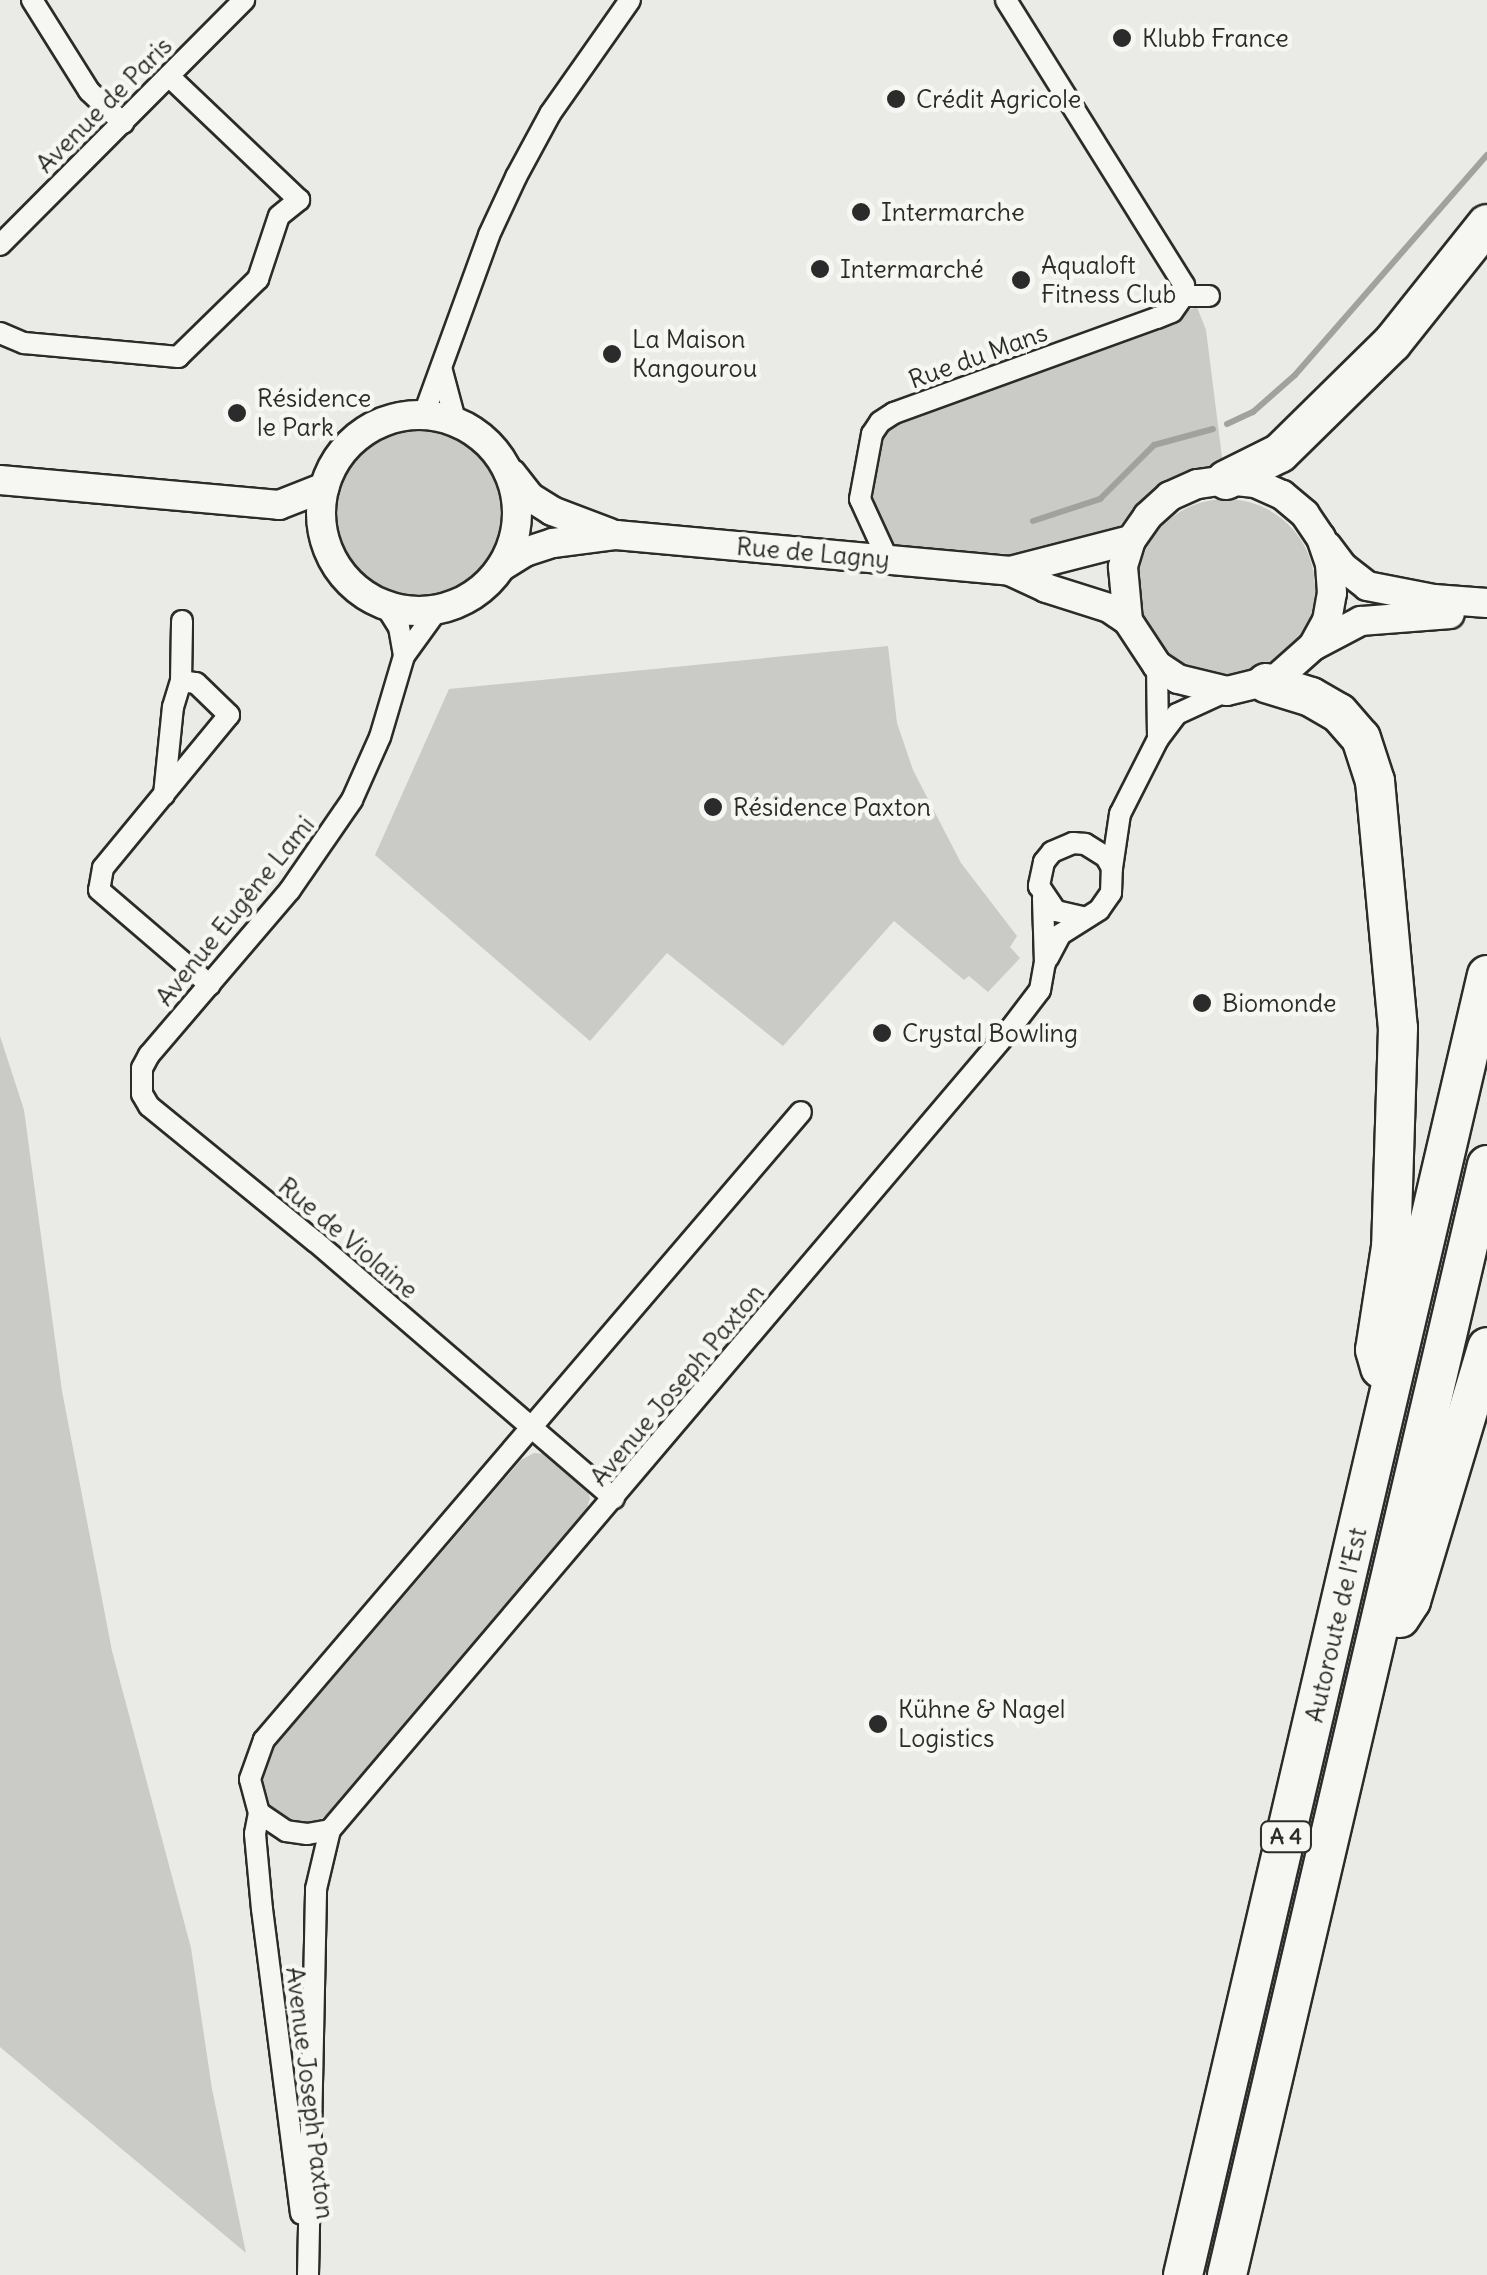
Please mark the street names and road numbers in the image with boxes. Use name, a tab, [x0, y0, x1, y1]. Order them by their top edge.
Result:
street label: Avenue de Paris	[30, 31, 178, 179]
street label: Rue du Mans	[905, 317, 1051, 395]
street label: Rue de Lagny	[735, 531, 891, 575]
street label: Avenue Eugène Lami	[149, 810, 321, 1012]
street label: Rue de Violaine	[272, 1171, 424, 1305]
street label: Avenue Joseph Paxton	[584, 1278, 770, 1492]
street label: Autoroute de l’Est	[1299, 1525, 1373, 1725]
road number: A 4	[1258, 1820, 1314, 1854]
street label: Avenue Joseph Paxton	[280, 1965, 340, 2221]

